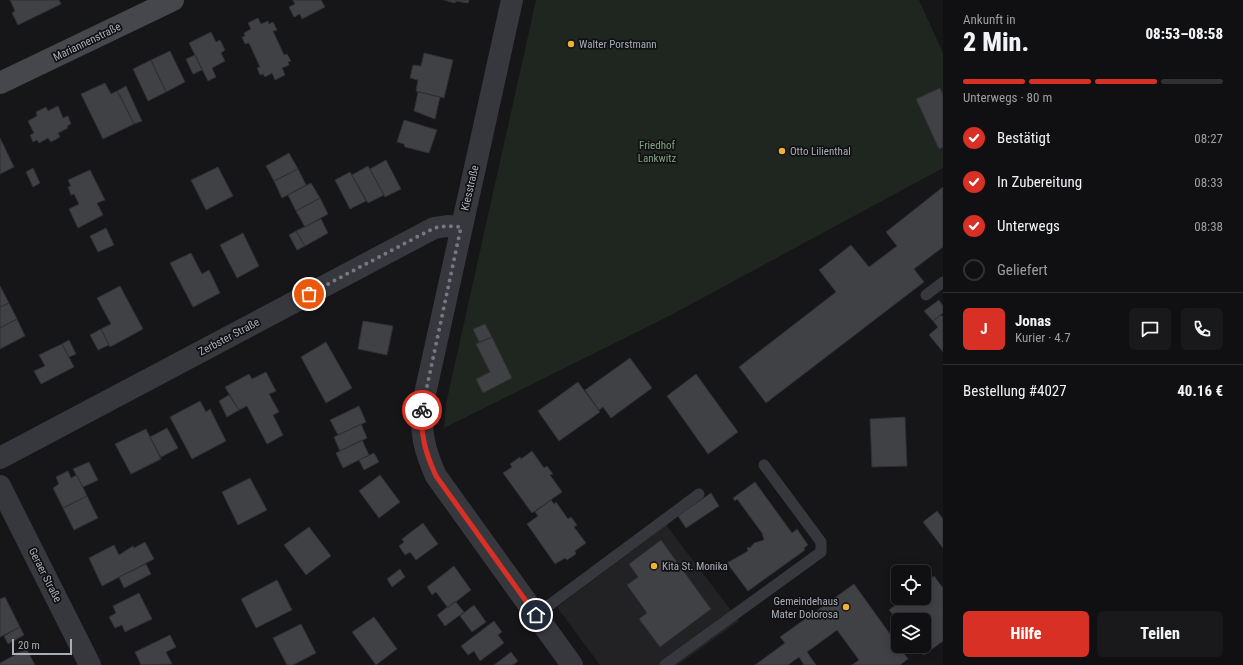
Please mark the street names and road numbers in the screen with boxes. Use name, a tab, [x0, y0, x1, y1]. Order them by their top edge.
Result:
street label: Mariannenstraße	[51, 20, 123, 64]
street label: Kiesstraße	[458, 164, 482, 212]
street label: Zerbster Straße	[196, 316, 262, 358]
street label: Geraer Straße	[26, 546, 64, 604]

